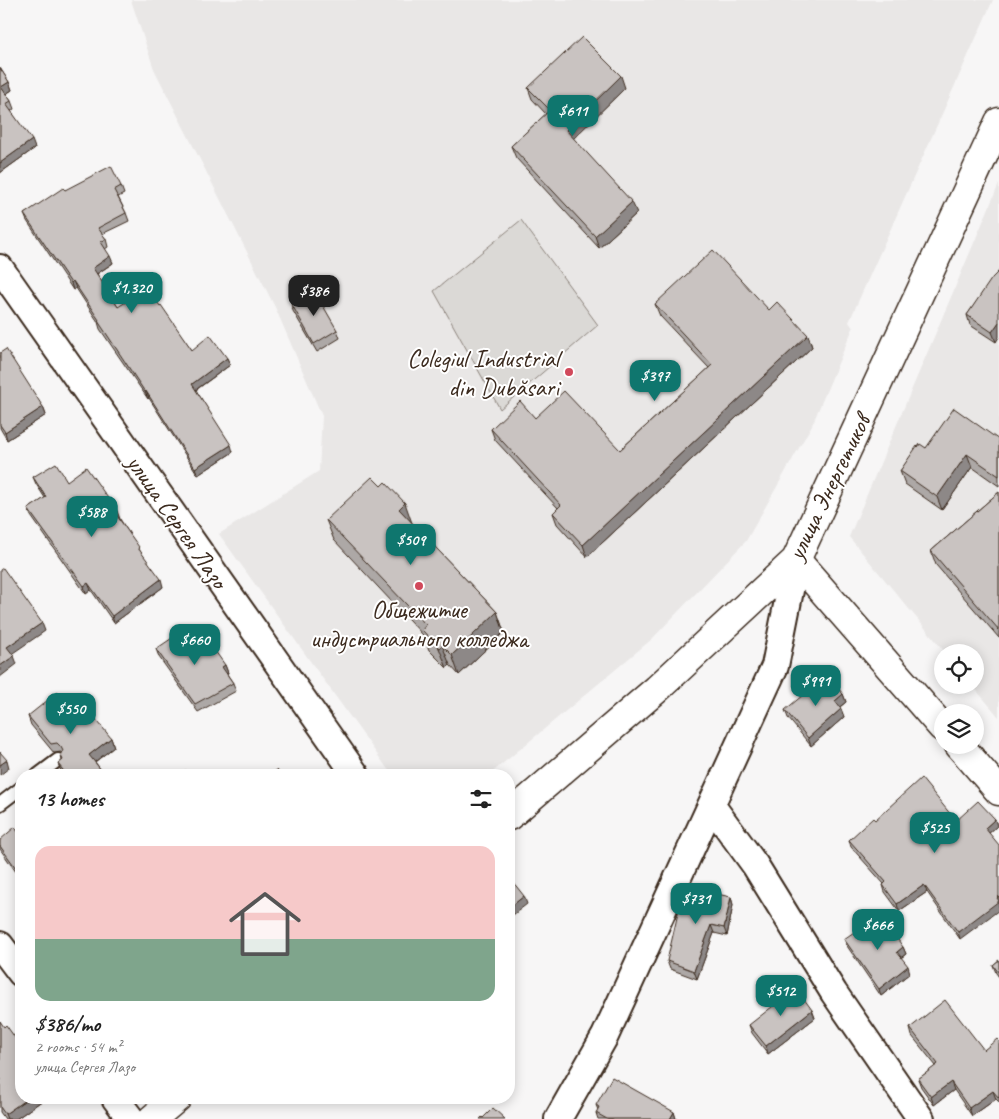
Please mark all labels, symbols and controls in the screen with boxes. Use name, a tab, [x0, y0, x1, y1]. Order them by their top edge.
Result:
pin: $611	[543, 94, 603, 137]
text: $611	[558, 101, 588, 121]
pin: $1,320	[91, 272, 173, 314]
pin: $386	[284, 274, 344, 317]
text: $1,320	[112, 278, 152, 298]
text: $386	[299, 281, 329, 301]
place label: Colegiul Industrial din Dubăsari	[407, 343, 564, 404]
pin: $397	[625, 360, 685, 402]
marker: Colegiul Industrial din Dubăsari	[563, 366, 575, 378]
text: $397	[641, 366, 669, 386]
street label: улица Энергетиков	[779, 405, 880, 567]
street label: улица Сергея Лазо	[118, 447, 237, 597]
pin: $588	[62, 496, 122, 538]
text: $588	[78, 502, 106, 522]
pin: $509	[381, 524, 441, 566]
text: $509	[397, 530, 425, 550]
marker: Общежитие индустриального колледжа	[413, 580, 425, 592]
place label: Общежитие индустриального колледжа	[310, 594, 531, 655]
pin: $660	[165, 624, 225, 666]
text: $660	[180, 630, 210, 650]
map controls	[934, 644, 984, 754]
button: locate	[934, 644, 984, 694]
pin: $991	[786, 664, 846, 707]
text: $991	[802, 671, 830, 691]
pin: $550	[41, 692, 101, 735]
text: $550	[57, 699, 85, 719]
button: layers	[934, 704, 984, 754]
icon: filters	[467, 785, 495, 813]
text: 13 homes	[35, 786, 104, 812]
pin: $525	[905, 812, 965, 854]
text: $525	[921, 818, 949, 838]
icon: home	[220, 879, 310, 969]
pin: $731	[666, 882, 726, 925]
text: $731	[682, 889, 710, 909]
pin: $666	[848, 908, 908, 951]
text: $666	[863, 915, 893, 935]
pin: $512	[751, 974, 811, 1017]
text: $512	[767, 981, 795, 1001]
text: $386/mo	[35, 1011, 100, 1037]
text: 2 rooms · 54 m²	[35, 1037, 121, 1057]
text: улица Сергея Лазо	[35, 1057, 135, 1077]

